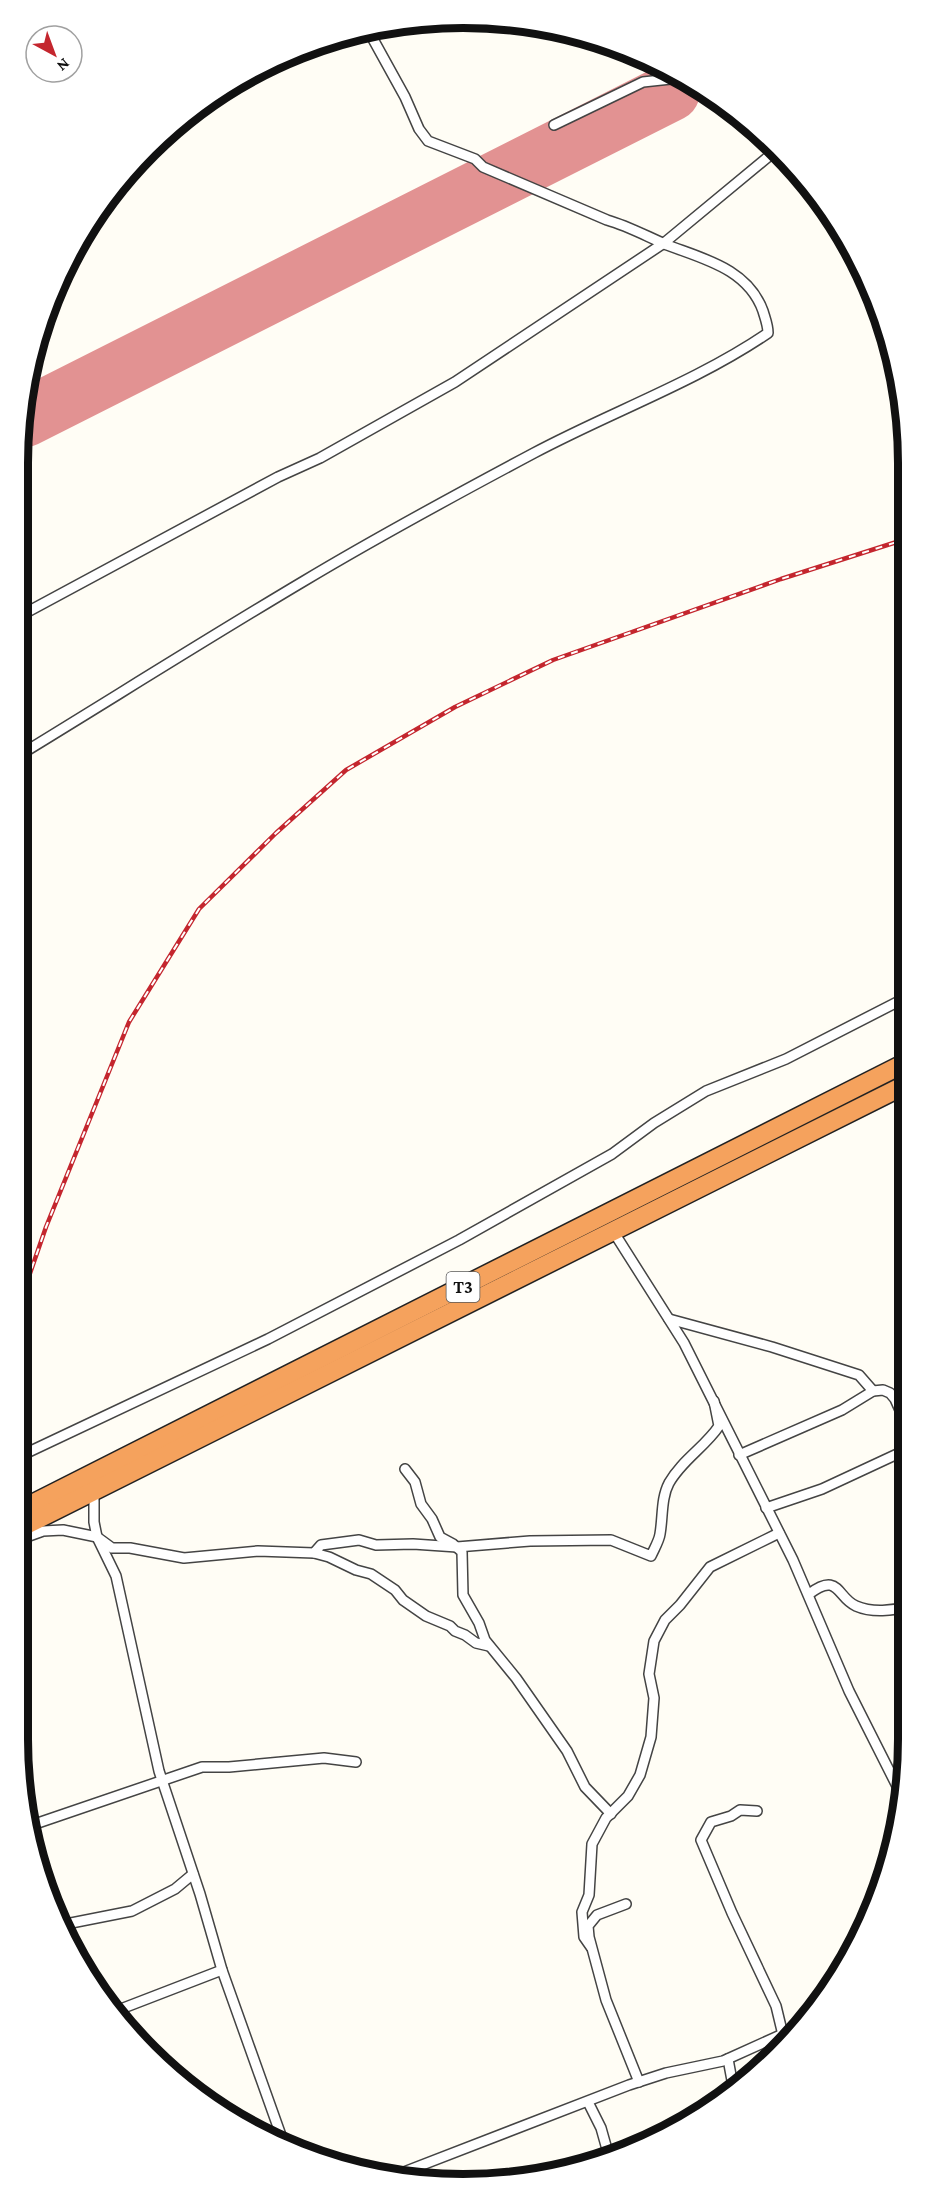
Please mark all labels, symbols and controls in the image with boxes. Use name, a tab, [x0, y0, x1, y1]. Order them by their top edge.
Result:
north arrow	[24, 24, 84, 84]
text: N	[54, 55, 73, 75]
road number: T3	[446, 1272, 480, 1302]

